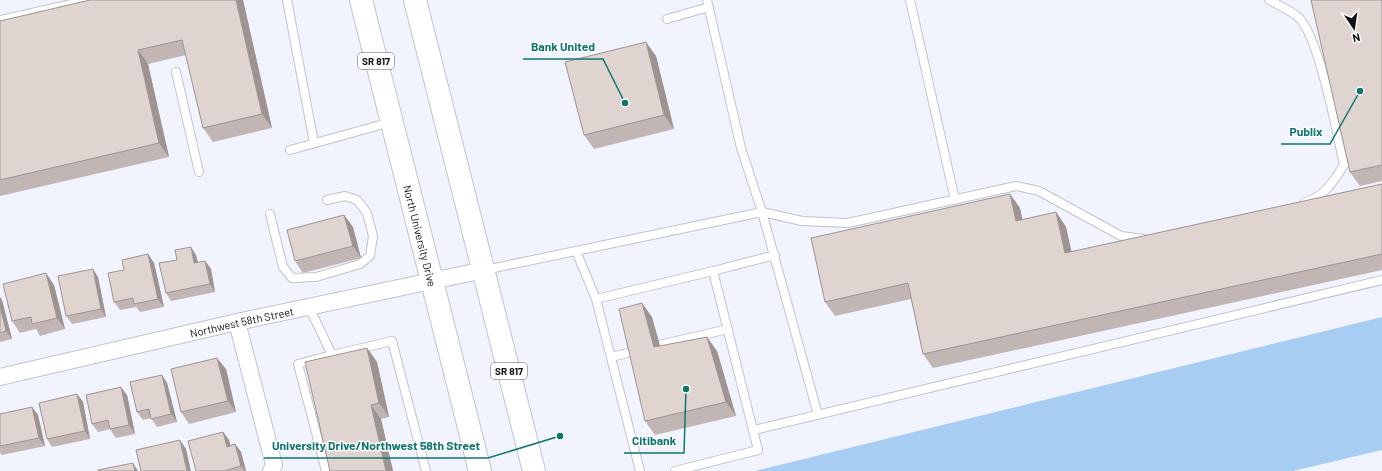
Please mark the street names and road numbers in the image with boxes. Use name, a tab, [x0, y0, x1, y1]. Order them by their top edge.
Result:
road number: SR 817	[358, 53, 394, 69]
street label: North University Drive	[401, 183, 440, 288]
street label: Northwest 58th Street	[188, 304, 295, 339]
road number: SR 817	[491, 363, 527, 379]

